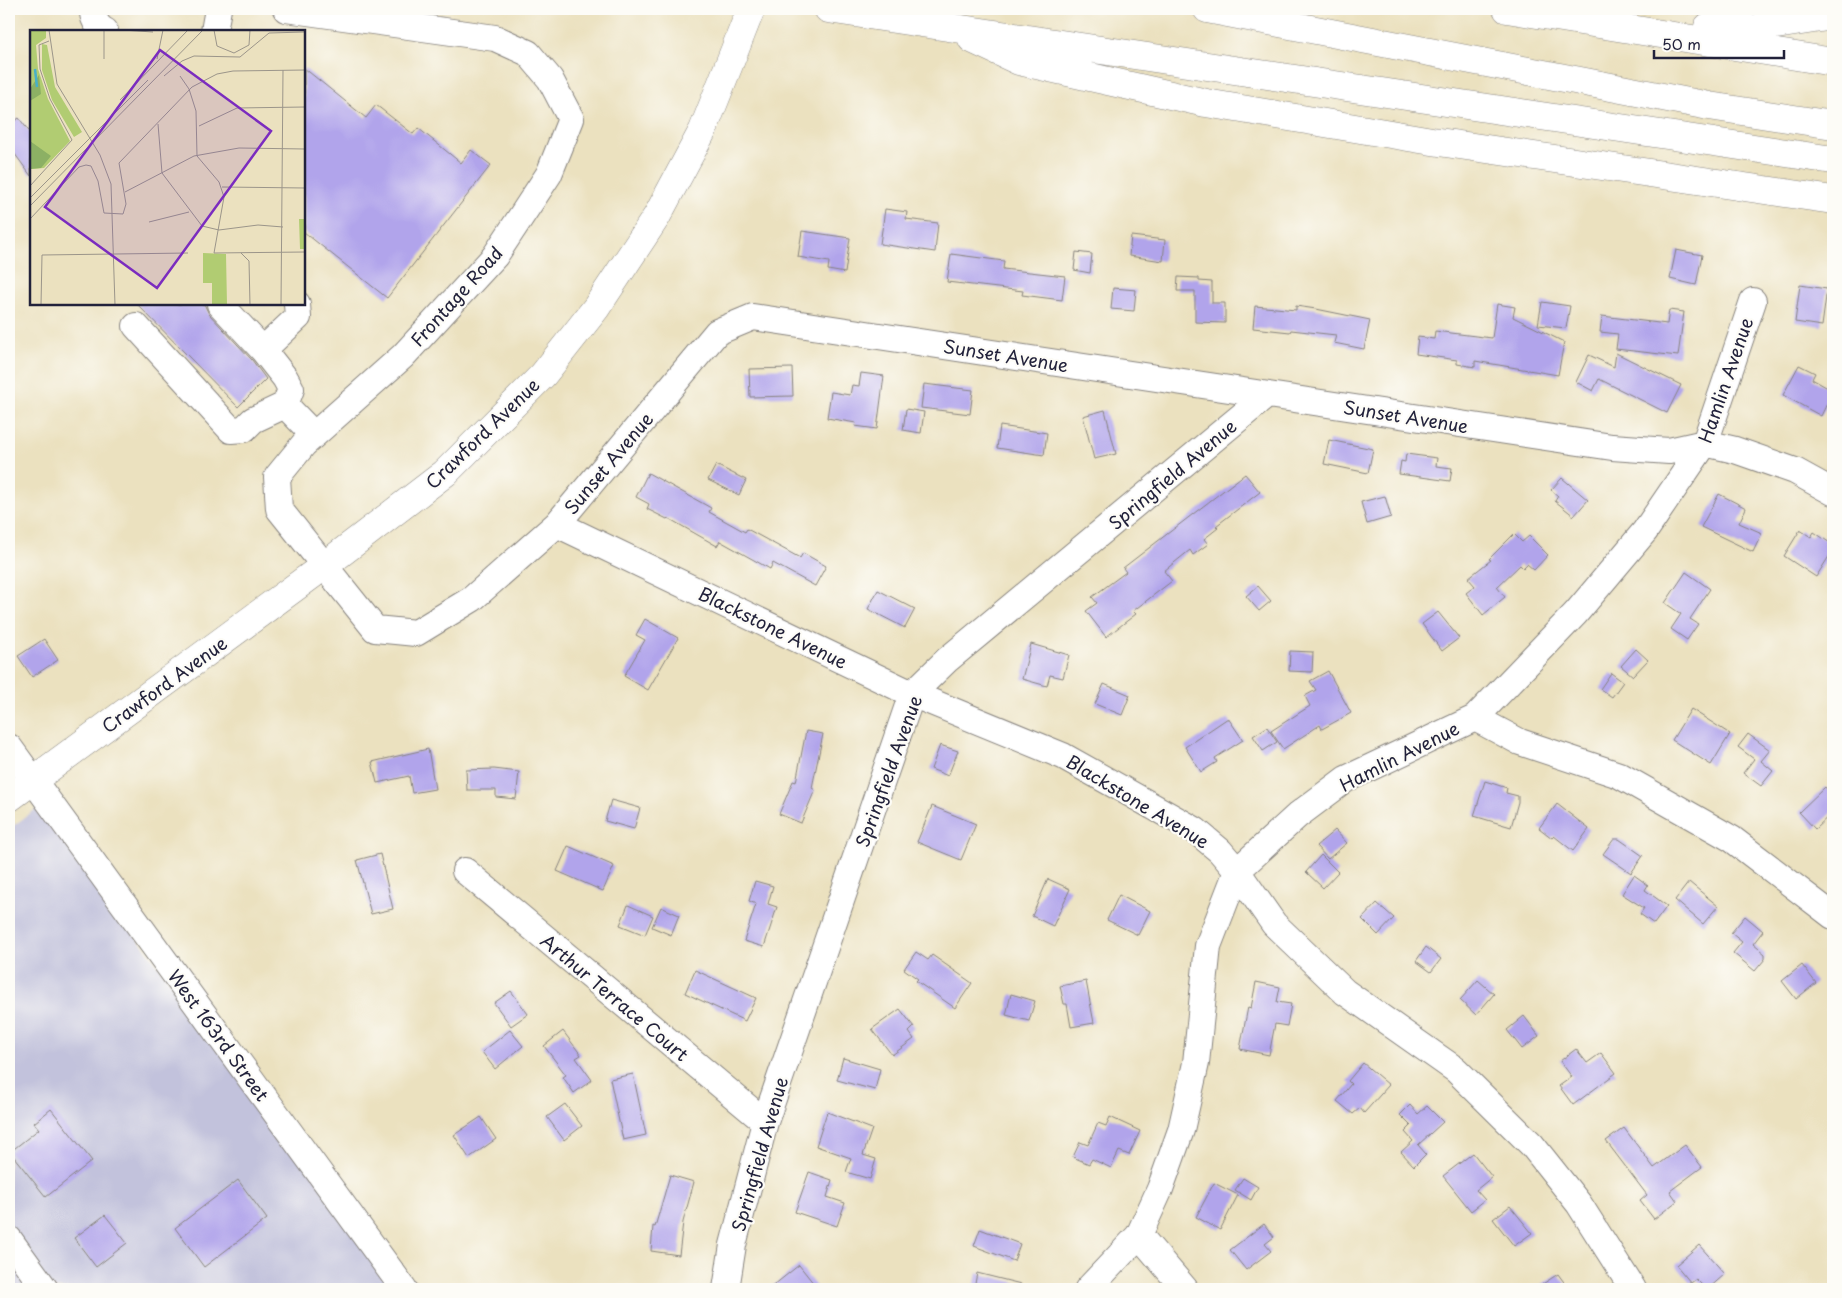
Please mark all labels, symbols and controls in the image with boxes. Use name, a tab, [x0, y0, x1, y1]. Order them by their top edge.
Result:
scale bar	[1654, 28, 1784, 60]
inset map	[30, 30, 305, 305]
text: 50 m	[1662, 32, 1701, 55]
street label: Frontage Road	[404, 240, 508, 352]
street label: Hamlin Avenue	[1691, 313, 1759, 446]
street label: Sunset Avenue	[942, 332, 1071, 378]
street label: Crawford Avenue	[419, 371, 545, 495]
street label: Sunset Avenue	[1342, 393, 1471, 439]
street label: Sunset Avenue	[557, 406, 659, 520]
street label: Springfield Avenue	[1102, 412, 1242, 536]
street label: Blackstone Avenue	[694, 579, 852, 675]
street label: Crawford Avenue	[96, 629, 232, 739]
street label: Springfield Avenue	[848, 691, 928, 851]
street label: Hamlin Avenue	[1334, 714, 1464, 798]
street label: Blackstone Avenue	[1061, 748, 1215, 854]
street label: Arthur Terrace Court	[535, 927, 695, 1067]
street label: West 163rd Street	[162, 964, 276, 1106]
street label: Springfield Avenue	[724, 1073, 794, 1234]

